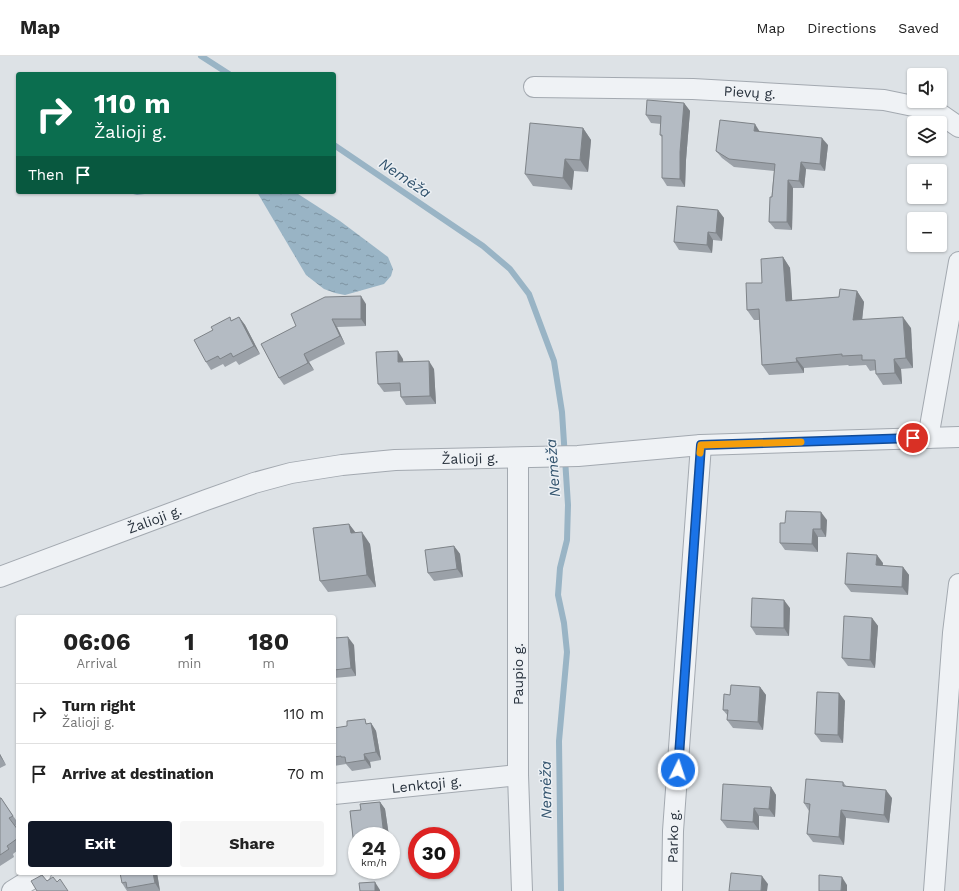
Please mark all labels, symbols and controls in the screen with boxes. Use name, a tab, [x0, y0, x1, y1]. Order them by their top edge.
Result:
text: Map	[20, 16, 60, 39]
text: Map	[757, 20, 785, 36]
text: Directions	[807, 20, 876, 36]
text: Saved	[898, 20, 939, 36]
map controls	[907, 68, 947, 252]
button: sound	[907, 68, 947, 108]
street label: Pievų g.	[723, 83, 776, 102]
text: 110 m	[94, 87, 171, 120]
icon: right	[28, 88, 80, 140]
button: layers	[907, 116, 947, 156]
text: Žalioji g.	[94, 121, 167, 142]
water label: Nemėža	[376, 154, 434, 202]
icon: arrive	[72, 164, 94, 186]
button: +	[907, 164, 947, 204]
text: Then	[28, 166, 64, 184]
button: −	[907, 212, 947, 252]
pin	[896, 421, 930, 455]
icon: arrive	[902, 427, 924, 449]
water label: Nemėža	[542, 438, 564, 498]
street label: Žalioji g.	[441, 450, 498, 467]
street label: Žalioji g.	[125, 502, 184, 537]
text: 06:06	[63, 628, 131, 656]
text: 1	[184, 628, 195, 656]
text: 180	[248, 628, 289, 656]
street label: Paupio g.	[510, 643, 526, 705]
text: Arrival	[76, 656, 117, 671]
text: min	[177, 656, 201, 671]
text: m	[263, 656, 275, 671]
text: Turn right	[62, 697, 135, 715]
icon: right	[28, 703, 50, 725]
text: 110 m	[284, 705, 324, 723]
text: Žalioji g.	[62, 715, 115, 730]
position arrow	[657, 749, 699, 791]
water label: Nemėža	[536, 761, 556, 819]
icon: arrive	[28, 763, 50, 785]
text: Arrive at destination	[62, 765, 214, 783]
text: 70 m	[287, 765, 324, 783]
street label: Lenktoji g.	[391, 773, 462, 796]
street label: Parko g.	[664, 808, 683, 863]
button: Exit	[28, 821, 172, 867]
button: Share	[180, 821, 324, 867]
speed limit sign: 30	[408, 827, 460, 879]
text: 24	[362, 836, 386, 860]
text: km/h	[361, 857, 387, 868]

